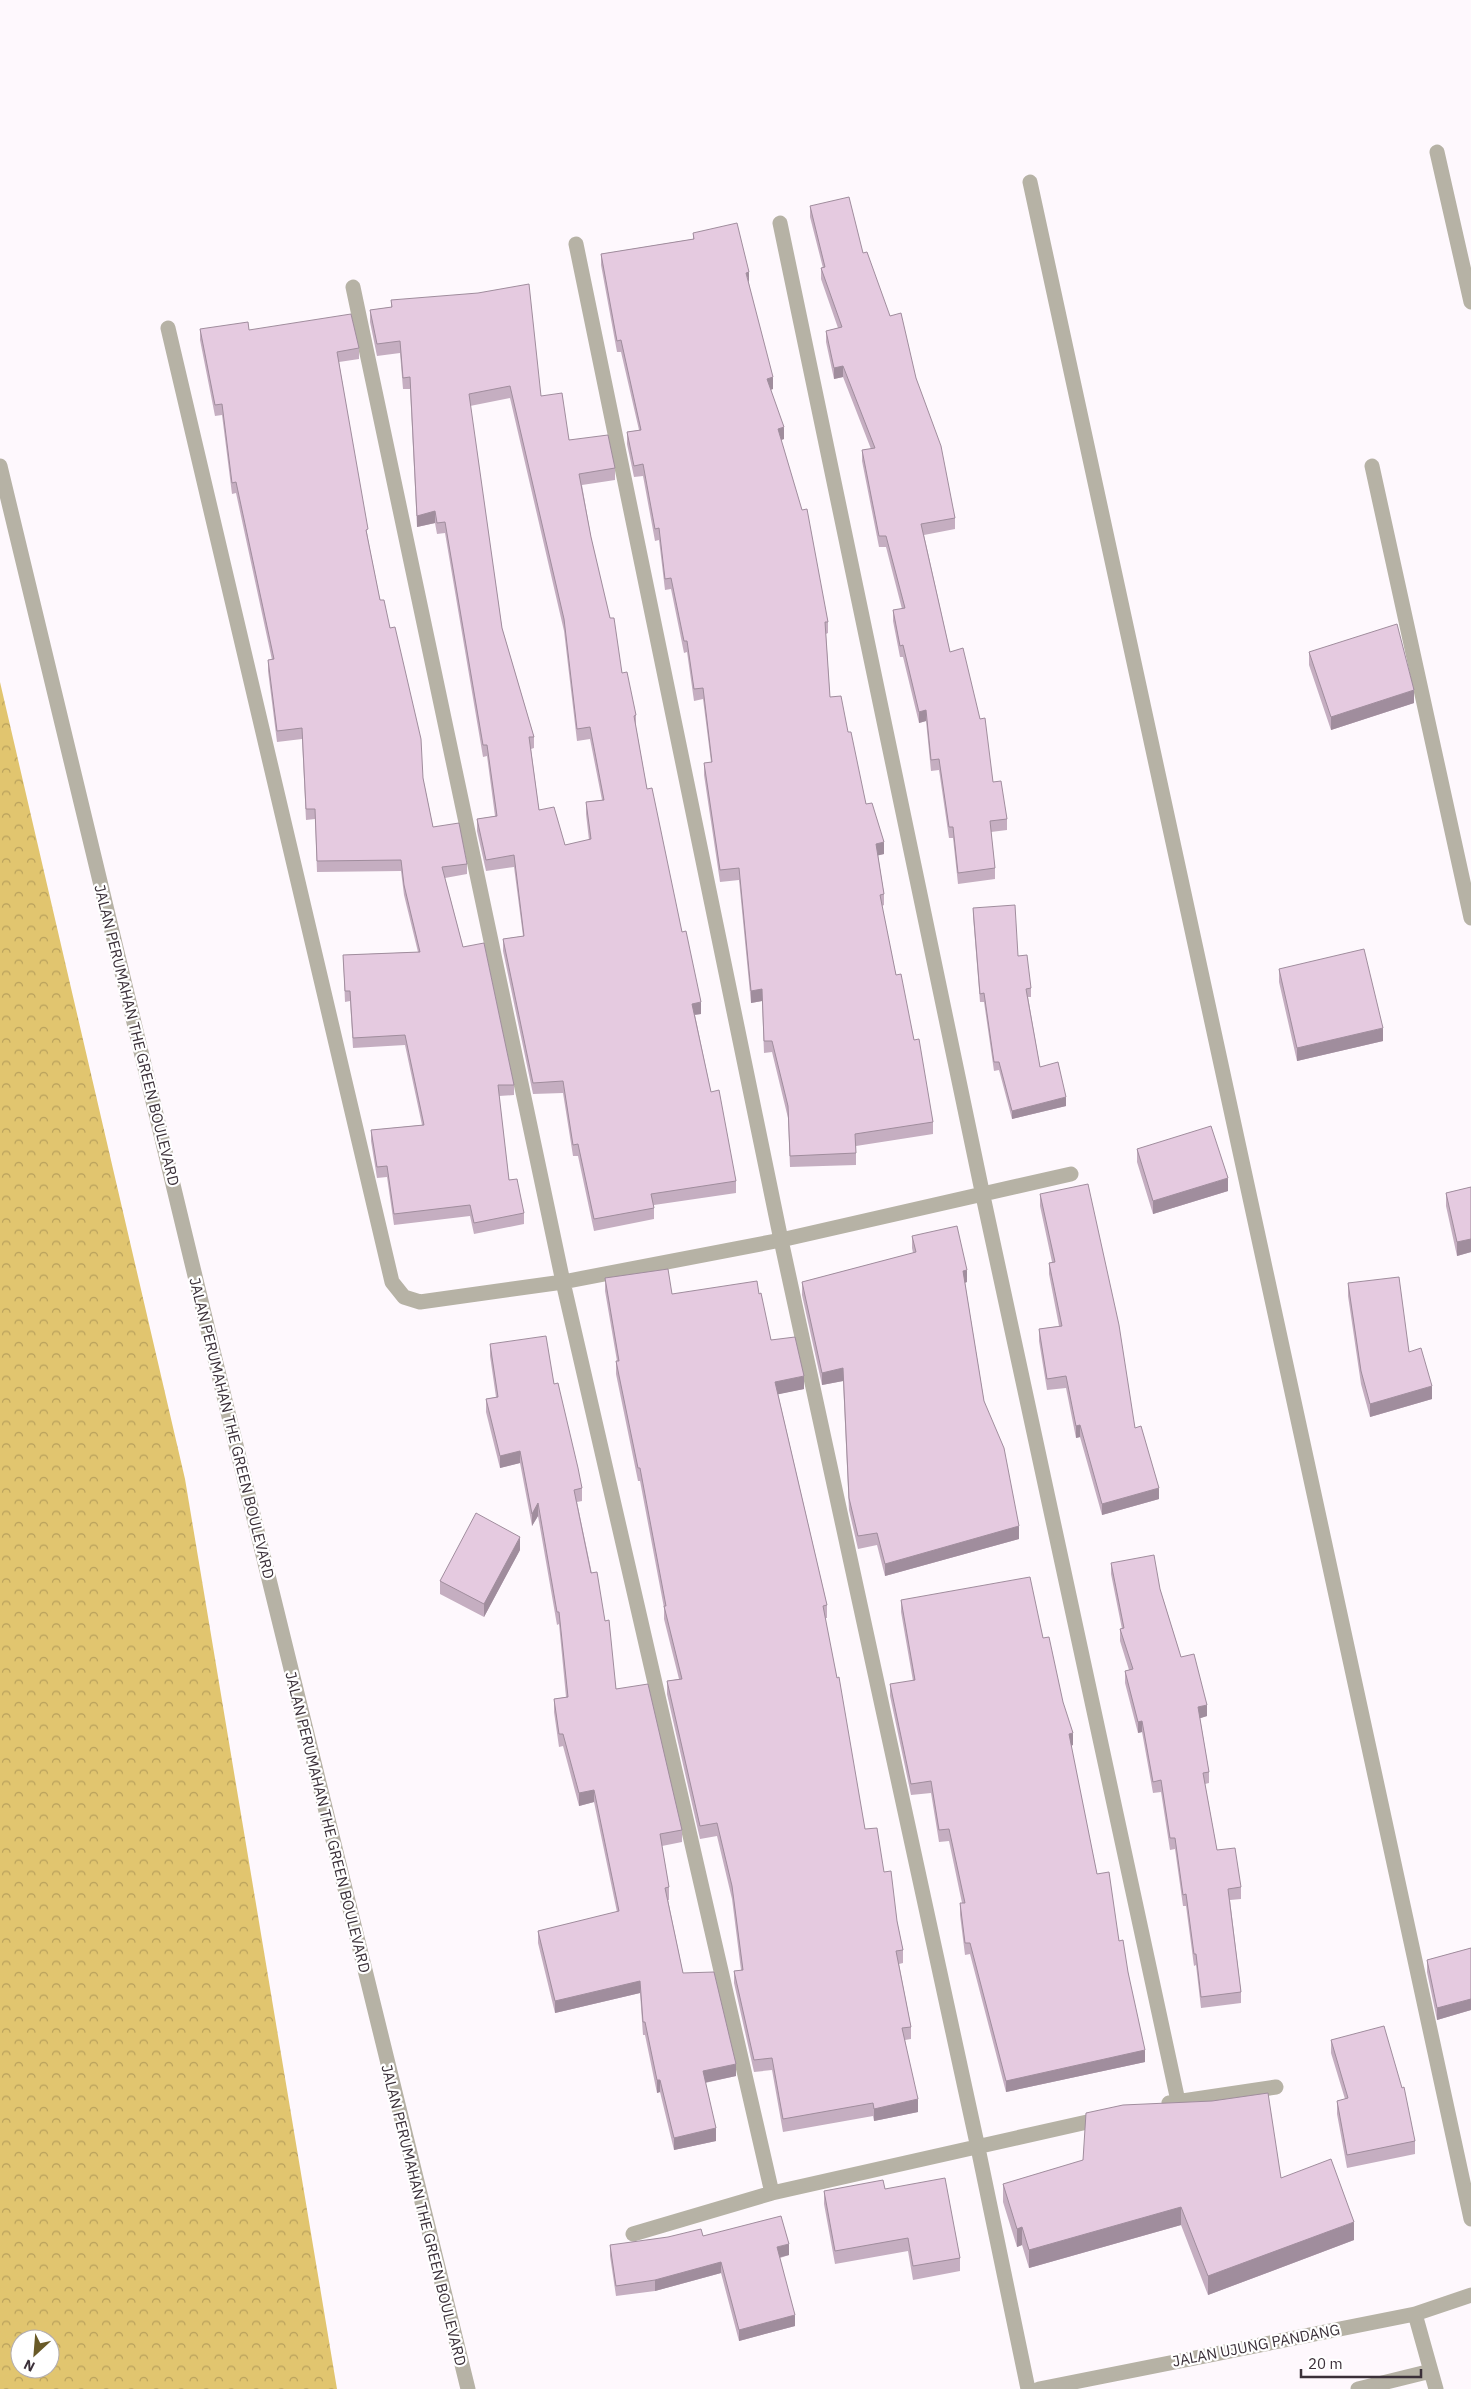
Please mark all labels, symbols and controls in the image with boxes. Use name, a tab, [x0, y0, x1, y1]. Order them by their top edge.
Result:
street label: JALAN PERUMAHAN THE GREEN BOULEVARD	[90, 882, 184, 1188]
street label: JALAN PERUMAHAN THE GREEN BOULEVARD	[185, 1275, 279, 1581]
street label: JALAN PERUMAHAN THE GREEN BOULEVARD	[281, 1669, 375, 1975]
street label: JALAN PERUMAHAN THE GREEN BOULEVARD	[377, 2062, 471, 2368]
street label: JALAN UJUNG PANDANG	[1171, 2319, 1341, 2371]
north arrow	[10, 2329, 60, 2379]
scale bar	[1301, 2346, 1421, 2378]
text: 20 m	[1308, 2354, 1343, 2373]
text: N	[21, 2355, 38, 2376]

